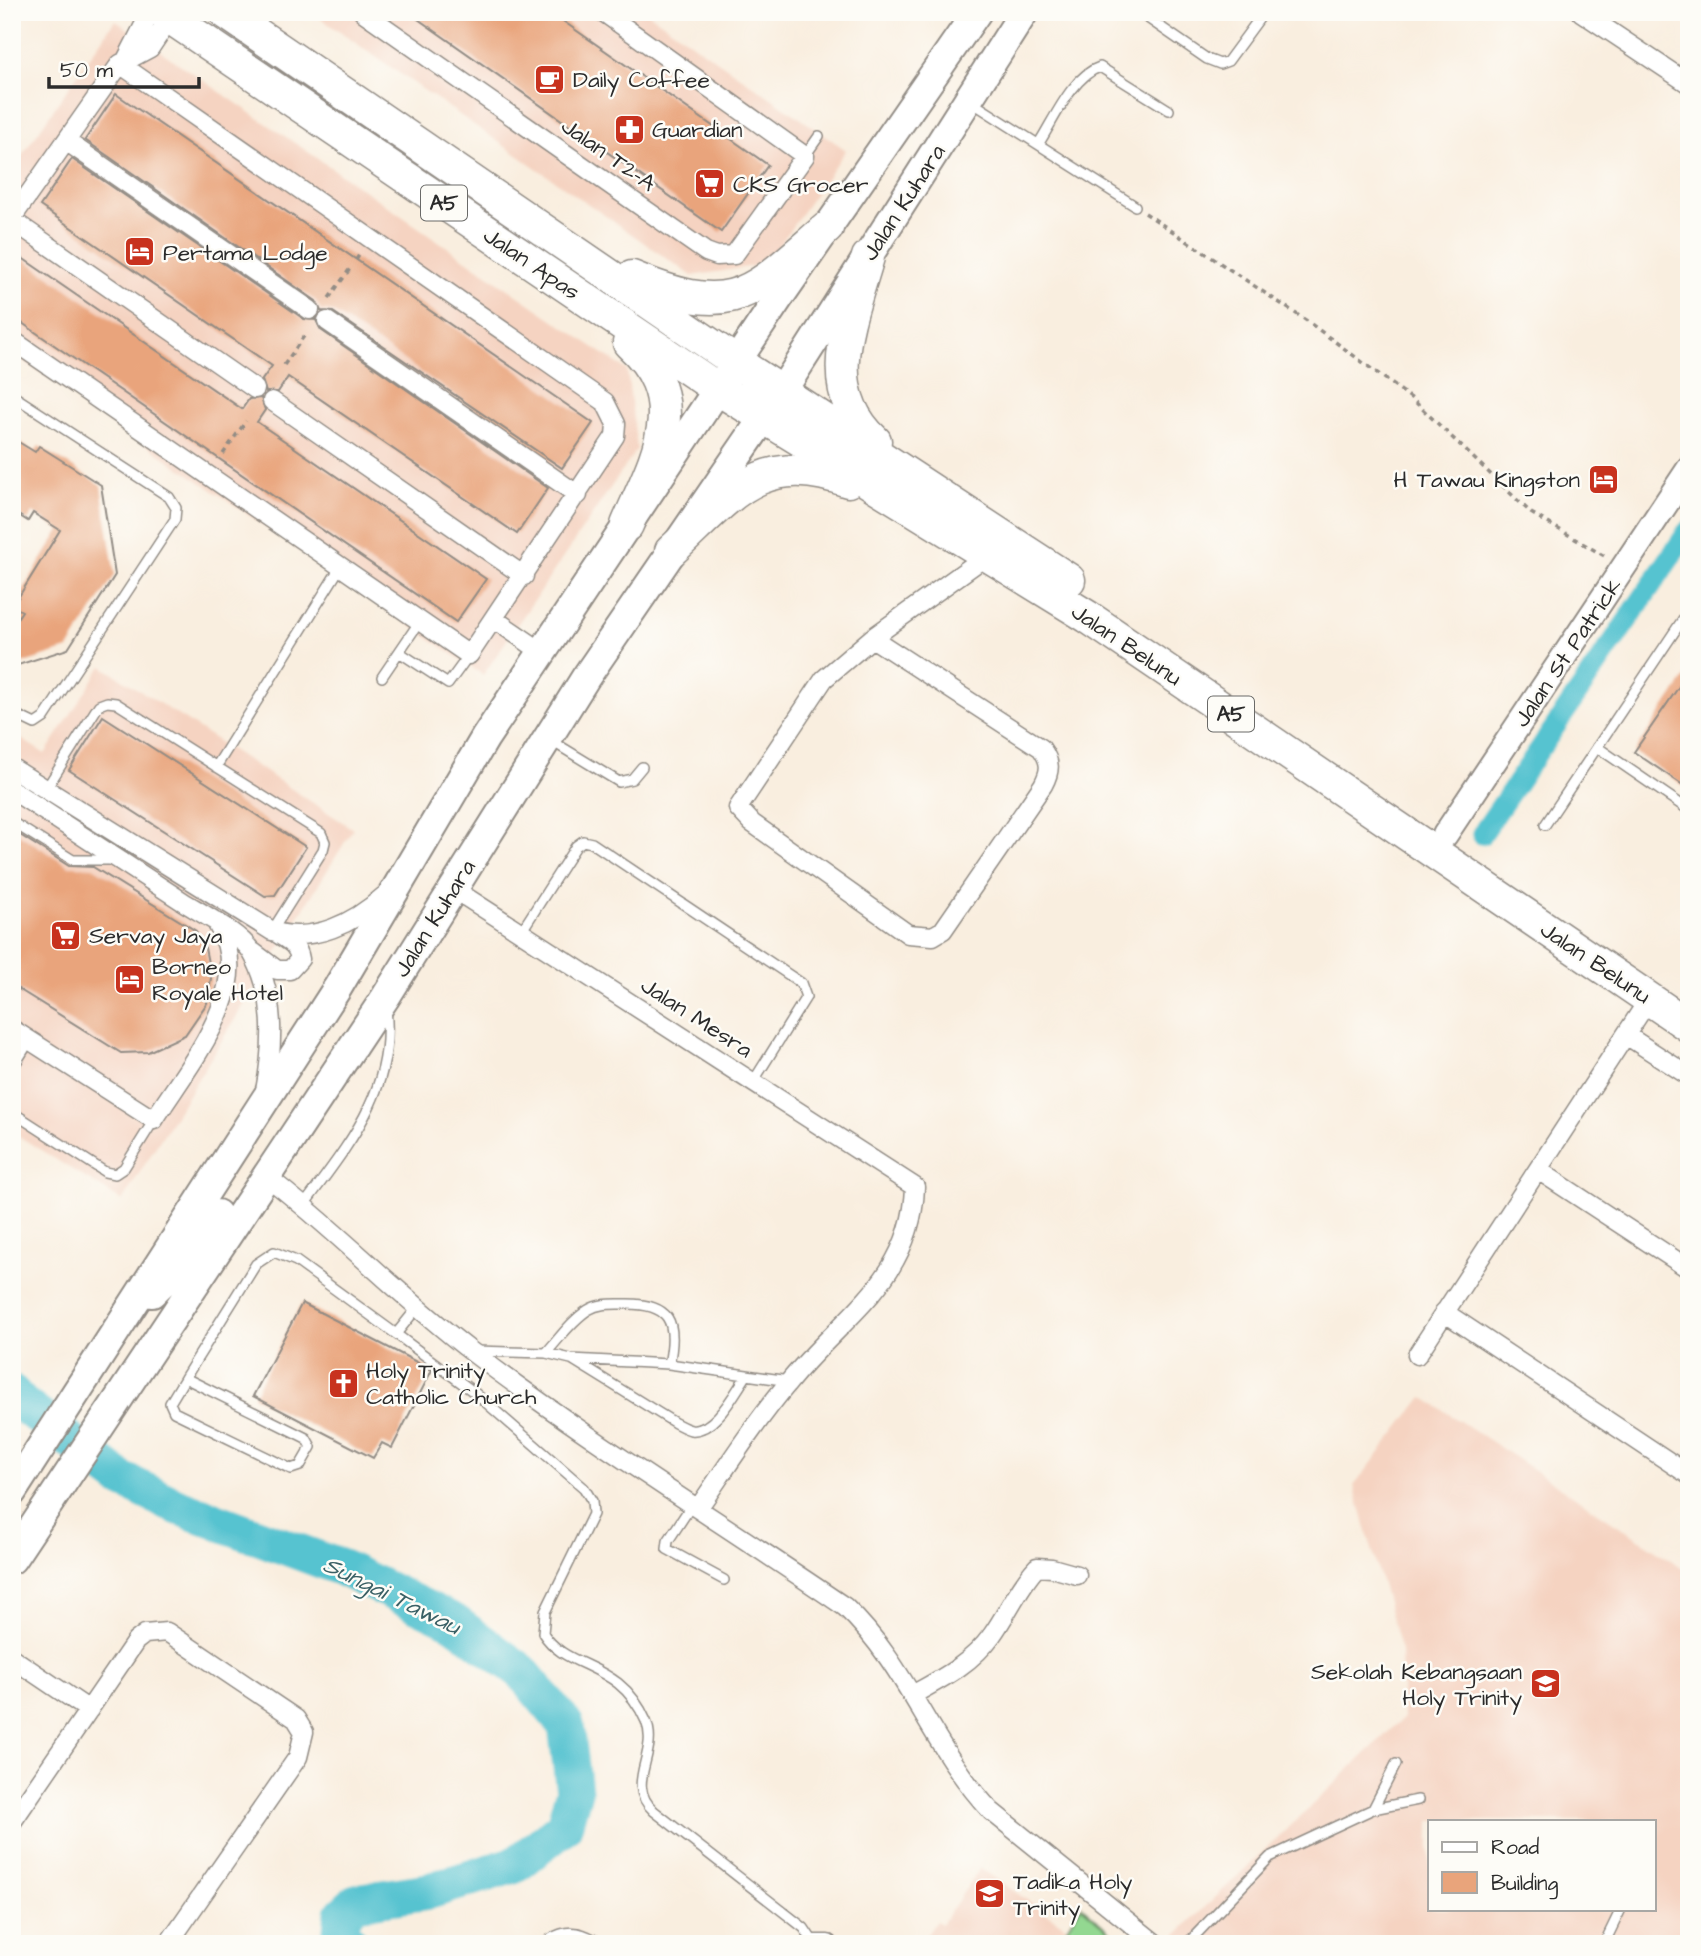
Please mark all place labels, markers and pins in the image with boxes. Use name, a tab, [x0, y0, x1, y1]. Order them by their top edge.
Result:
cafe icon: Daily Coffee	[533, 62, 567, 96]
place label: Daily Coffee	[573, 64, 710, 97]
pharmacy icon: Guardian	[612, 112, 646, 146]
place label: Guardian	[652, 114, 742, 146]
supermarket icon: CKS Grocer	[693, 167, 727, 201]
place label: CKS Grocer	[733, 169, 869, 201]
hotel icon: Pertama Lodge	[123, 235, 157, 269]
place label: Pertama Lodge	[163, 237, 328, 270]
hotel icon: H Tawau Kingston	[1586, 462, 1620, 496]
place label: H Tawau Kingston	[1394, 464, 1580, 497]
supermarket icon: Servay Jaya	[49, 918, 83, 952]
place label: Servay Jaya	[89, 920, 223, 953]
place label: Borneo Royale Hotel	[152, 951, 283, 1010]
hotel icon: Borneo Royale Hotel	[112, 962, 146, 996]
place label: Holy Trinity Catholic Church	[366, 1355, 537, 1413]
church icon: Holy Trinity Catholic Church	[326, 1366, 360, 1400]
place label: Sekolah Kebangsaan Holy Trinity	[1311, 1656, 1522, 1715]
school or university icon: Sekolah Kebangsaan Holy Trinity	[1528, 1667, 1562, 1701]
place label: Tadika Holy Trinity	[1013, 1866, 1133, 1925]
school or university icon: Tadika Holy Trinity	[973, 1877, 1007, 1911]

